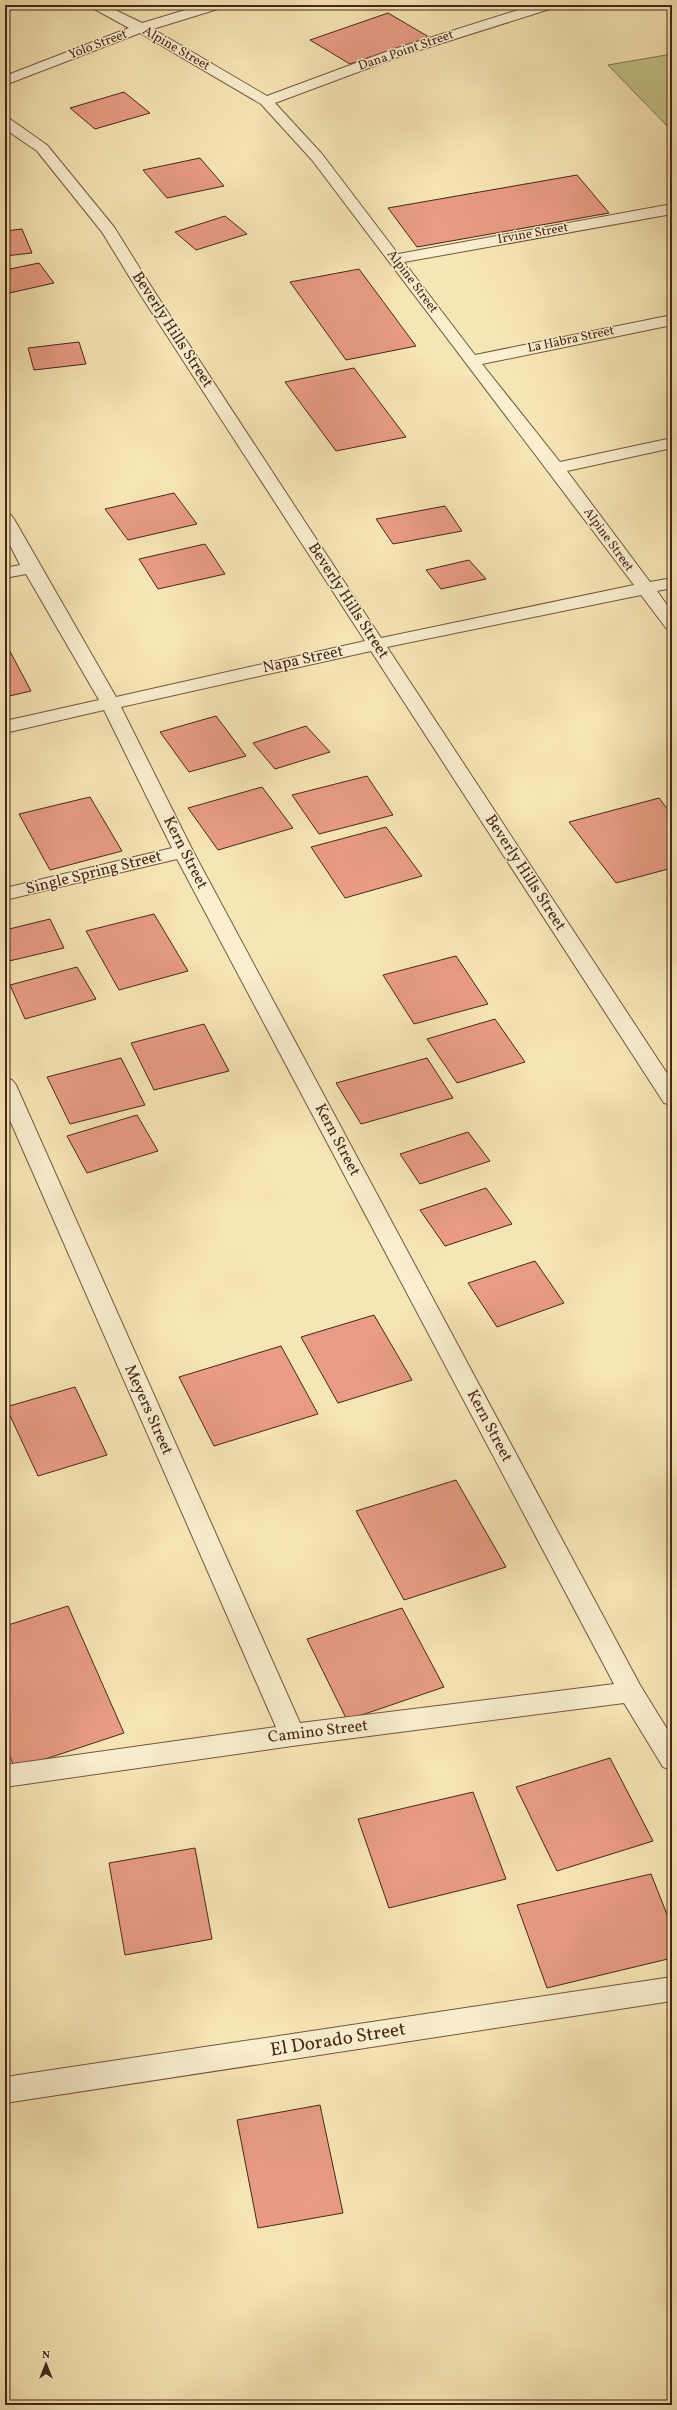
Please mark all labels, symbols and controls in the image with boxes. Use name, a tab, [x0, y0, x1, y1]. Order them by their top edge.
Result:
street label: Alpine Street	[139, 22, 213, 76]
street label: Yolo Street	[66, 25, 130, 64]
street label: Dana Point Street	[356, 26, 457, 76]
street label: Irvine Street	[496, 219, 570, 249]
street label: Alpine Street	[382, 247, 442, 318]
street label: Beverly Hills Street	[126, 268, 218, 393]
street label: La Habra Street	[526, 322, 616, 358]
street label: Alpine Street	[579, 504, 638, 576]
street label: Beverly Hills Street	[302, 539, 394, 664]
street label: Napa Street	[261, 641, 346, 679]
street label: Beverly Hills Street	[479, 811, 571, 936]
street label: Kern Street	[157, 813, 213, 894]
street label: Single Spring Street	[24, 845, 165, 901]
street label: Kern Street	[309, 1100, 365, 1180]
street label: Meyers Street	[118, 1361, 178, 1459]
street label: Kern Street	[461, 1386, 517, 1466]
street label: Camino Street	[267, 1715, 370, 1749]
street label: El Dorado Street	[268, 2016, 408, 2064]
north arrow	[26, 2344, 66, 2384]
text: N	[42, 2348, 50, 2363]

